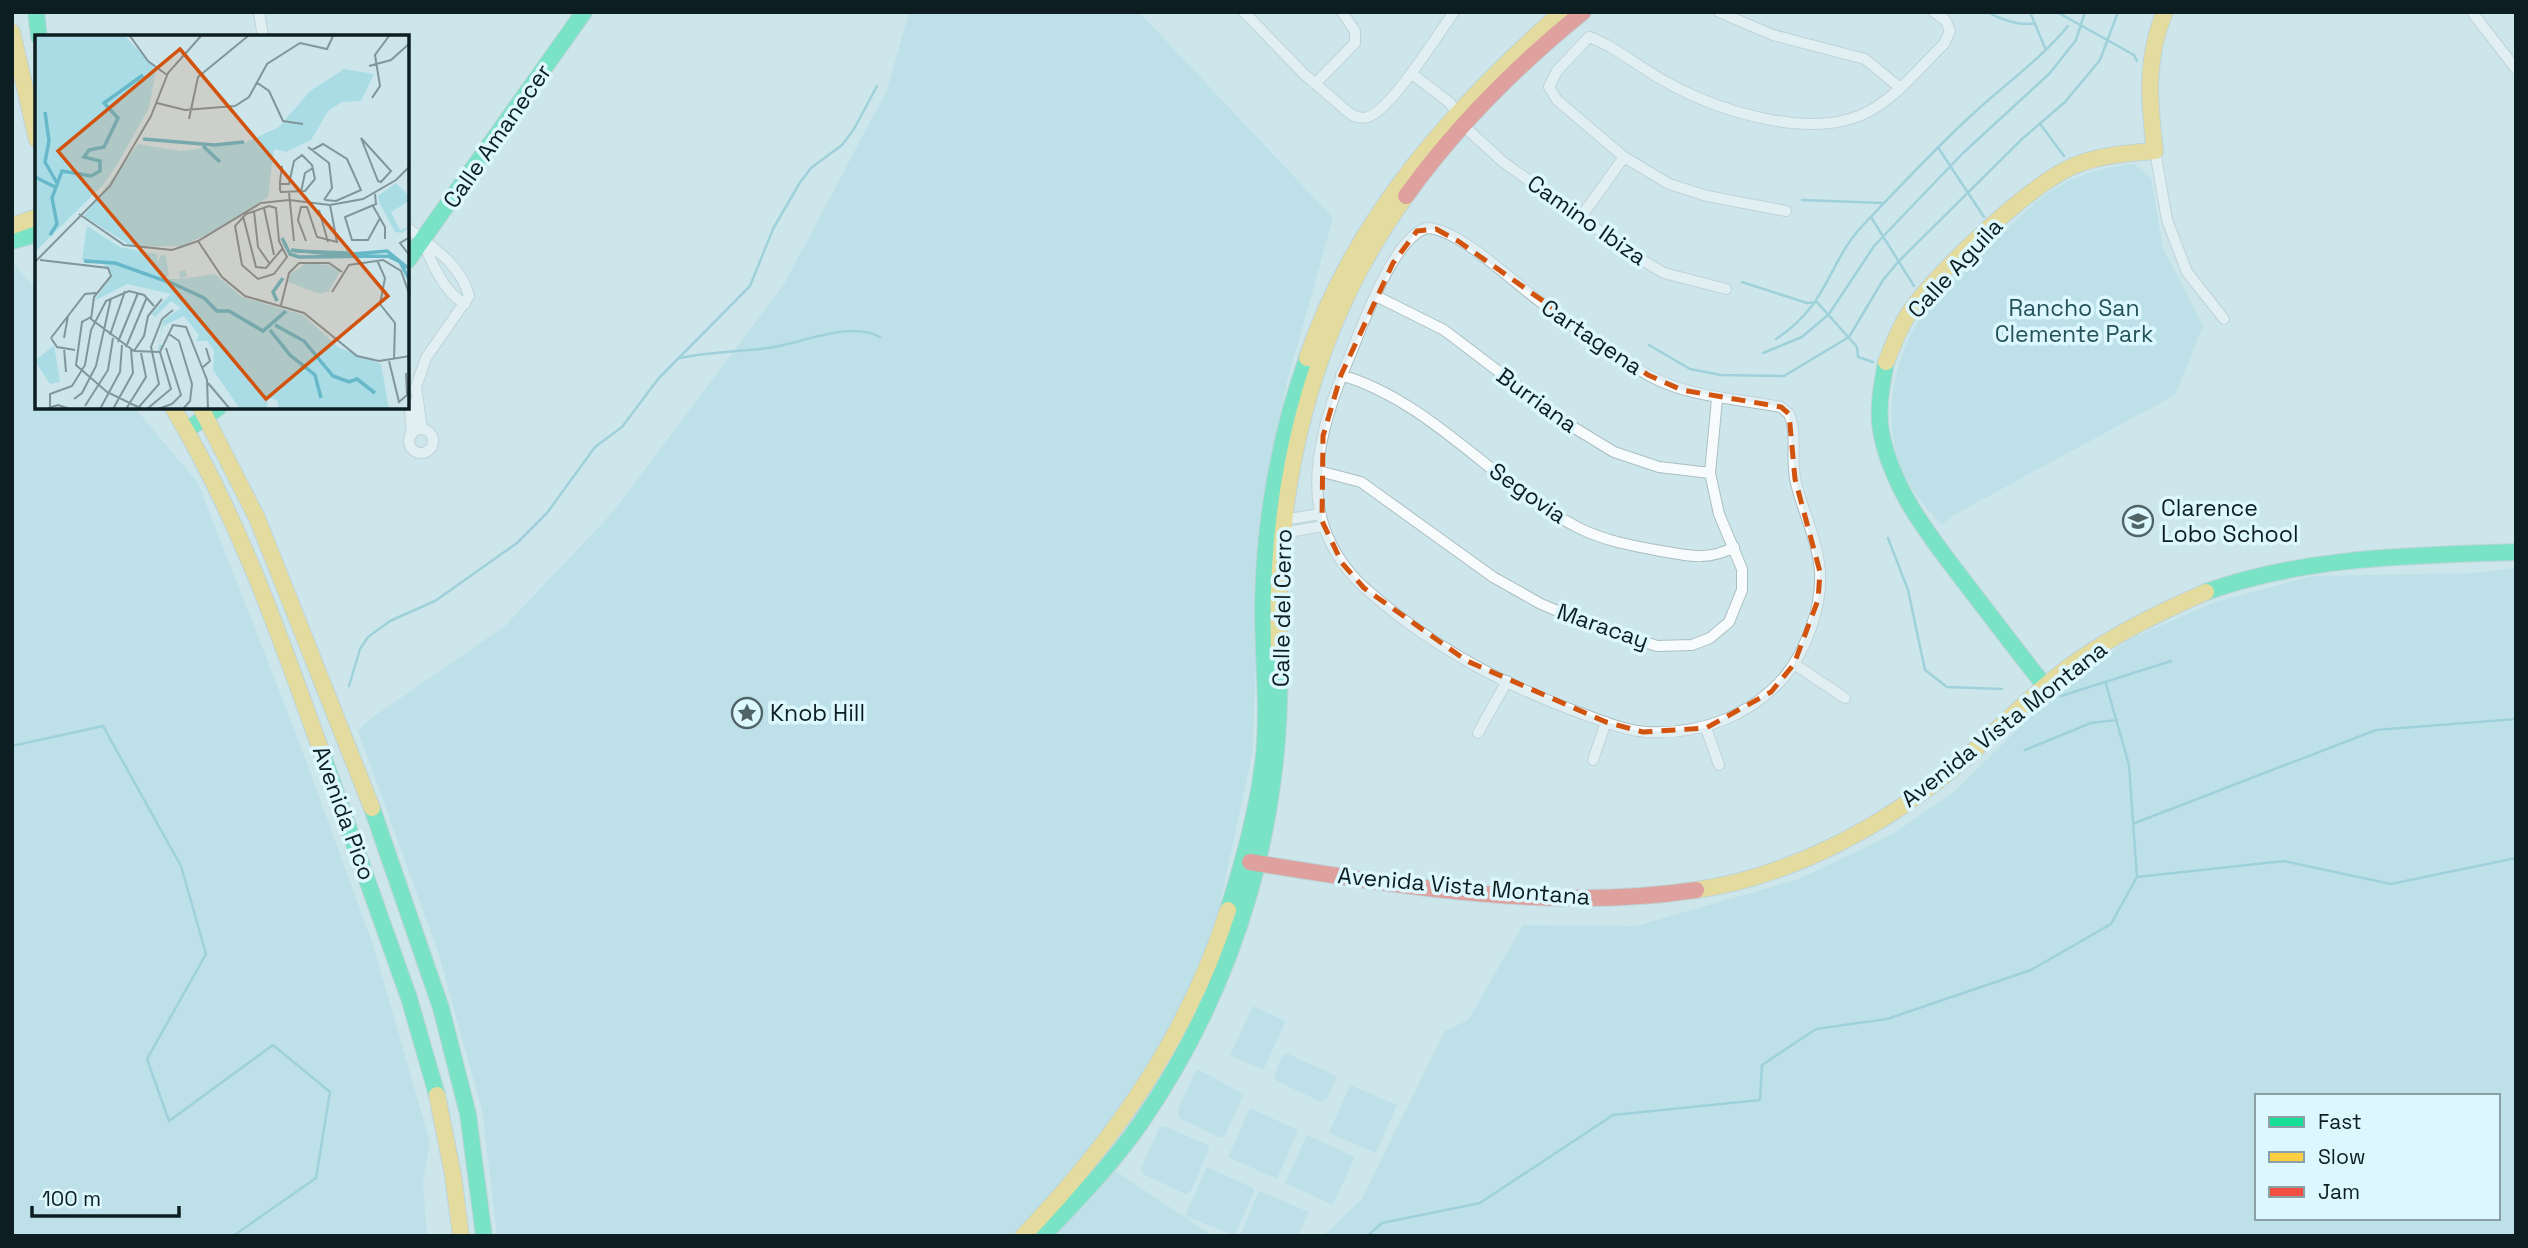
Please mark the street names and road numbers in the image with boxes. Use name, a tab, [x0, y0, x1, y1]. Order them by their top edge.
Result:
street label: Calle Amanecer	[436, 58, 558, 214]
street label: Camino Ibiza	[1522, 168, 1652, 272]
street label: Calle Aguila	[1901, 212, 2009, 324]
street label: Cartagena	[1536, 292, 1648, 382]
street label: Burriana	[1491, 361, 1583, 439]
street label: Segovia	[1484, 456, 1572, 530]
street label: Calle del Cerro	[1266, 529, 1298, 687]
street label: Maracay	[1553, 596, 1653, 656]
street label: Avenida Vista Montana	[1895, 634, 2113, 814]
street label: Avenida Pico	[306, 742, 382, 884]
street label: Avenida Vista Montana	[1337, 860, 1591, 912]

